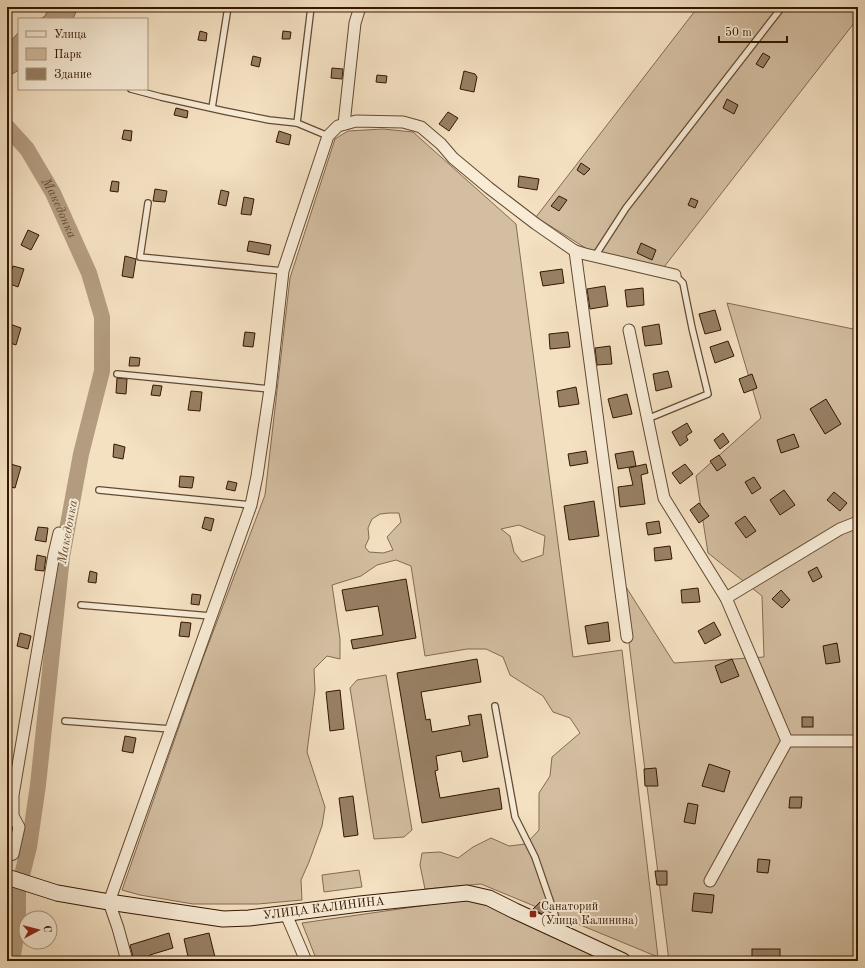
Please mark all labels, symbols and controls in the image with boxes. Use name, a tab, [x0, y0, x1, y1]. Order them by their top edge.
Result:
legend	[18, 18, 148, 90]
scale bar	[719, 18, 787, 44]
text: 50 m	[725, 26, 752, 39]
text: Улица	[54, 29, 87, 41]
text: Парк	[54, 49, 82, 61]
text: Здание	[54, 69, 92, 81]
water label: Македонка	[39, 175, 79, 240]
water label: Македонка	[56, 499, 80, 566]
street label: УЛИЦА КАЛИНИНА	[262, 896, 385, 922]
place label: Санаторий (Улица Калинина)	[541, 901, 639, 927]
marker: Санаторий (Улица Калинина)	[528, 909, 538, 919]
north arrow	[18, 910, 58, 950]
text: С	[41, 925, 52, 933]

